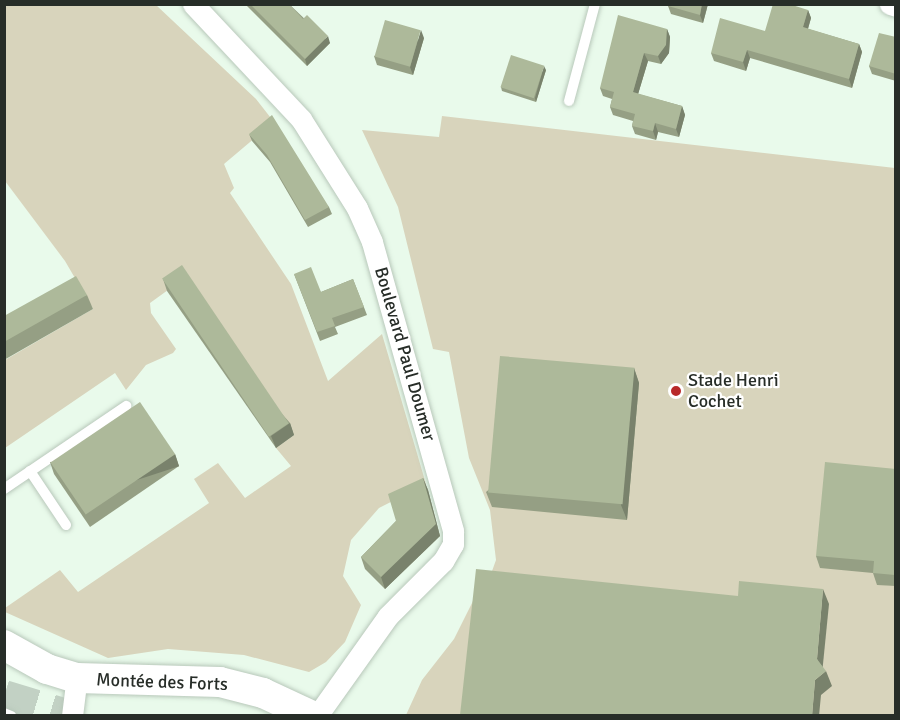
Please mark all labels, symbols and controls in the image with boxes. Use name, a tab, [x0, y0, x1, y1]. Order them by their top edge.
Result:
street label: Boulevard Paul Doumer	[370, 264, 440, 444]
place label: Stade Henri Cochet	[688, 370, 779, 412]
marker: Stade Henri Cochet	[669, 384, 683, 398]
street label: Montée des Forts	[96, 669, 228, 695]

